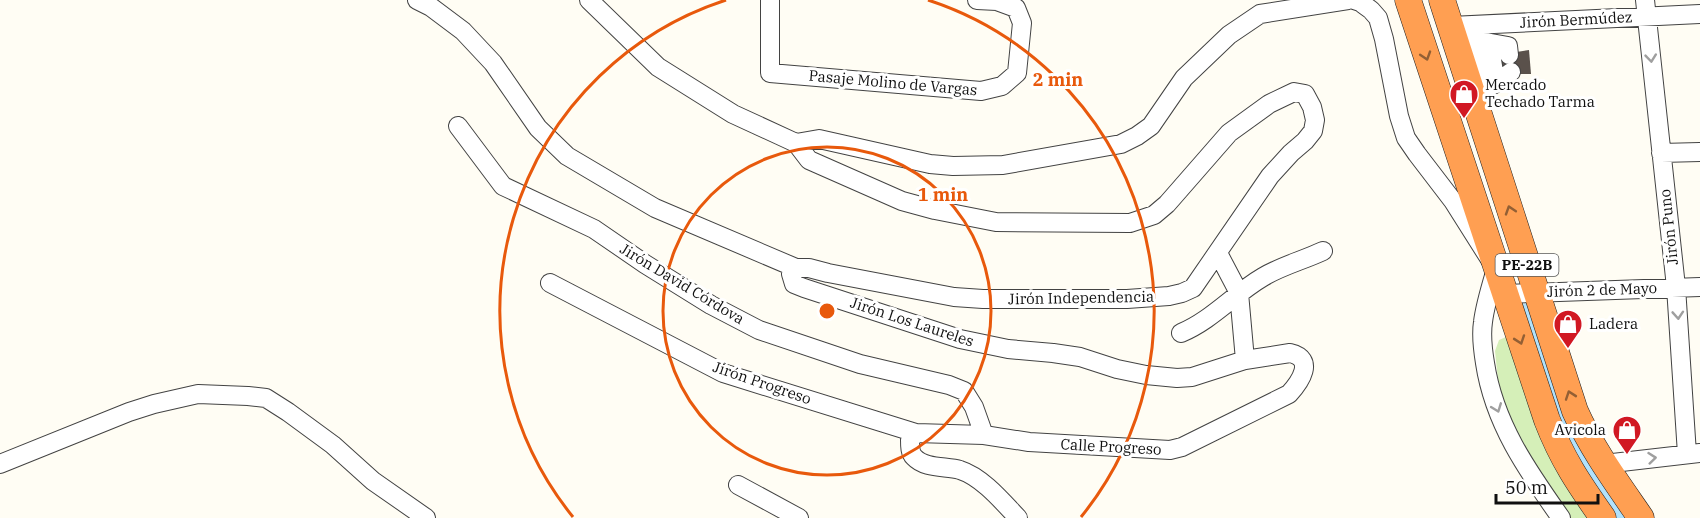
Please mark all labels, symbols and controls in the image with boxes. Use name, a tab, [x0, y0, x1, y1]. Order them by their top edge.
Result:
street label: Jirón Bermúdez	[1519, 7, 1633, 32]
one-way arrow	[1419, 50, 1431, 60]
one-way arrow	[1644, 54, 1657, 63]
street label: Pasaje Molino de Vargas	[808, 66, 978, 99]
text: 2 min	[1033, 68, 1083, 91]
place label: Mercado Techado Tarma	[1485, 75, 1595, 111]
shop icon: Mercado Techado Tarma	[1448, 78, 1480, 120]
text: 1 min	[918, 183, 968, 206]
street label: Jirón Puno	[1655, 188, 1682, 266]
one-way arrow	[1504, 205, 1517, 216]
street label: Jirón David Córdova	[617, 239, 748, 328]
road number: PE-22B	[1496, 254, 1558, 276]
street label: Jirón 2 de Mayo	[1547, 278, 1657, 301]
street label: Jirón Independencia	[1008, 287, 1154, 308]
street label: Jirón Los Laureles	[848, 293, 976, 350]
centre of rings	[817, 301, 837, 321]
shop icon: Ladera	[1552, 308, 1584, 350]
one-way arrow	[1671, 310, 1684, 319]
place label: Ladera	[1589, 314, 1638, 333]
one-way arrow	[1512, 335, 1525, 345]
street label: Jirón Progreso	[711, 357, 814, 408]
one-way arrow	[1565, 390, 1577, 401]
one-way arrow	[1489, 402, 1502, 413]
shop icon: Avicola	[1611, 414, 1643, 456]
place label: Avicola	[1555, 420, 1606, 439]
street label: Calle Progreso	[1060, 434, 1162, 459]
one-way arrow	[1647, 452, 1656, 465]
scale bar	[1496, 467, 1598, 505]
text: 50 m	[1505, 476, 1548, 499]

